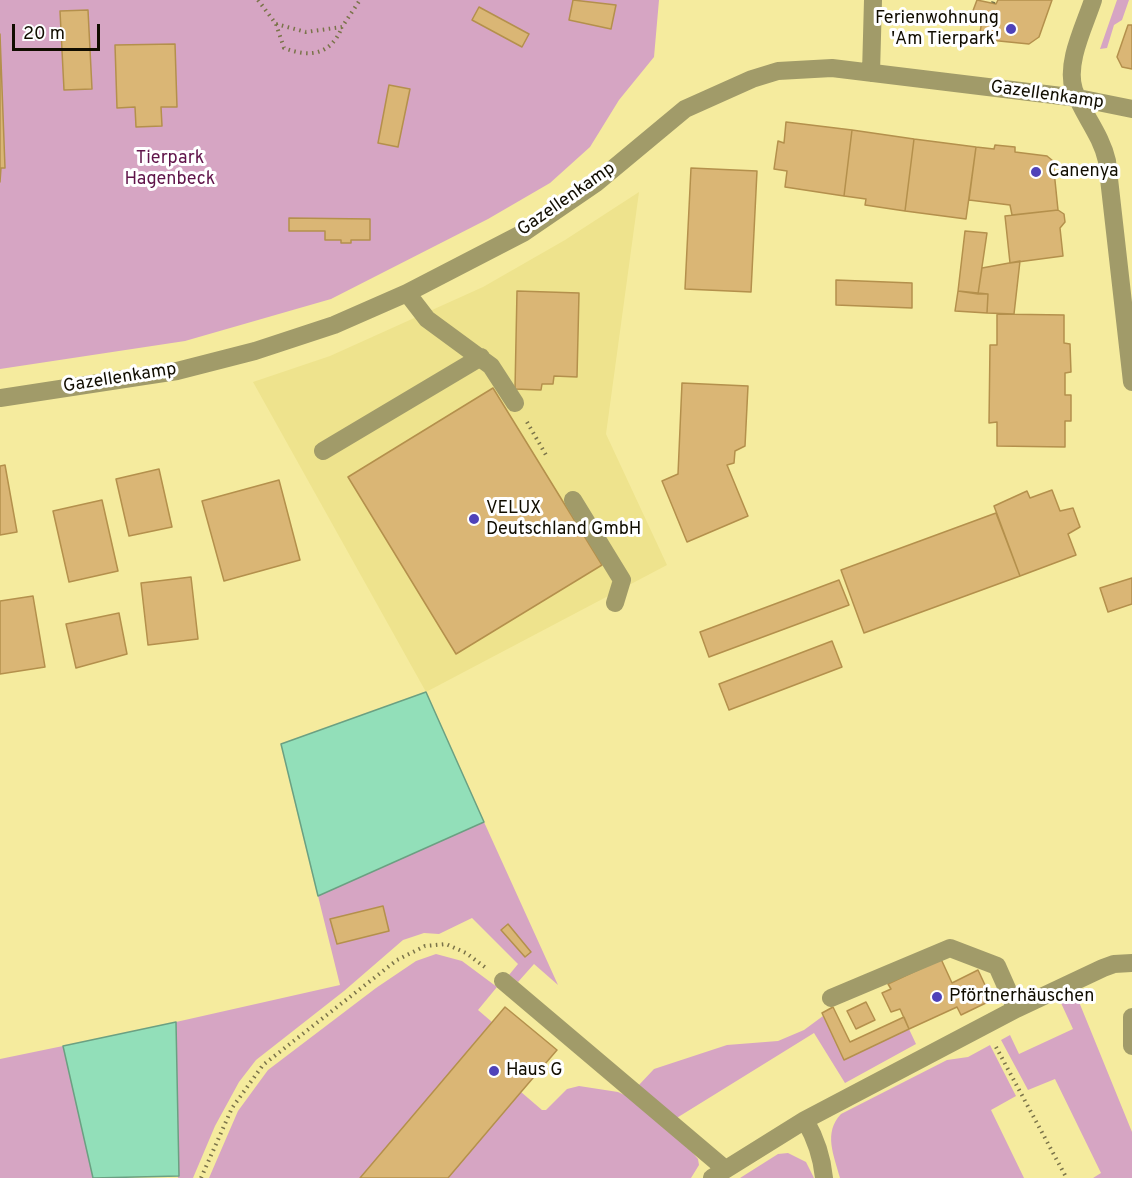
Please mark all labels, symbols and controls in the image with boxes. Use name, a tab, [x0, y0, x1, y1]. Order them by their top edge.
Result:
place label: Ferienwohnung 'Am Tierpark'	[875, 8, 999, 50]
scale bar	[15, 12, 104, 50]
marker: Ferienwohnung 'Am Tierpark'	[1004, 22, 1018, 36]
text: 20 m	[23, 23, 65, 46]
street label: Gazellenkamp	[989, 77, 1105, 115]
park label: Tierpark Hagenbeck	[125, 148, 215, 190]
street label: Gazellenkamp	[514, 158, 620, 242]
place label: Canenya	[1048, 161, 1118, 183]
marker: Canenya	[1029, 165, 1043, 179]
street label: Gazellenkamp	[62, 359, 178, 399]
place label: VELUX Deutschland GmbH	[486, 498, 641, 540]
marker: VELUX Deutschland GmbH	[467, 512, 481, 526]
place label: Pförtnerhäuschen	[949, 986, 1094, 1008]
marker: Pförtnerhäuschen	[930, 990, 944, 1004]
place label: Haus G	[506, 1060, 563, 1082]
marker: Haus G	[487, 1064, 501, 1078]

